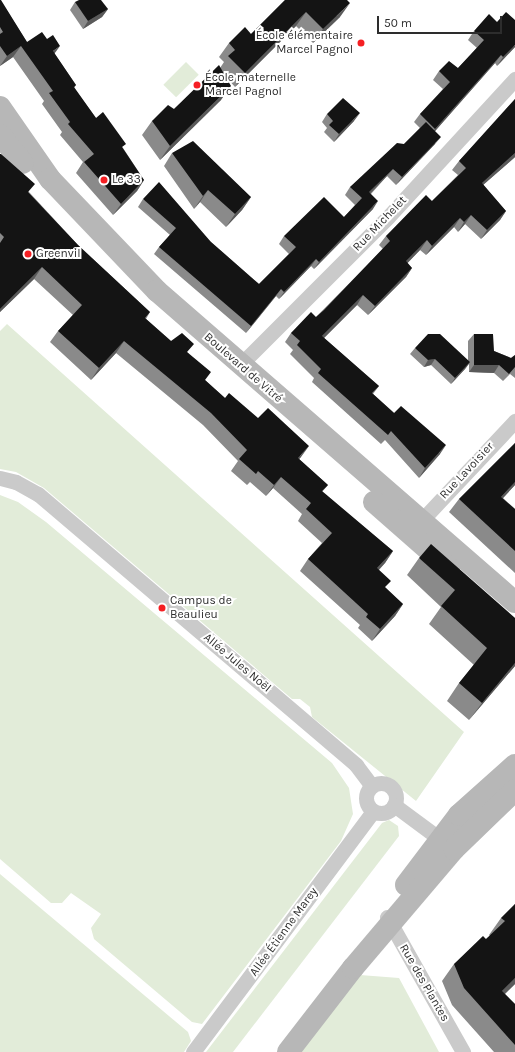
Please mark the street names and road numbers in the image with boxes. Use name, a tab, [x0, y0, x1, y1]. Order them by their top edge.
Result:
street label: Rue Michelet	[350, 193, 410, 255]
street label: Boulevard de Vitré	[201, 330, 285, 406]
street label: Rue Lavoisier	[437, 440, 497, 502]
street label: Allée Jules Noël	[200, 631, 274, 695]
street label: Allée Étienne Marey	[247, 885, 321, 979]
street label: Rue des Plantes	[396, 942, 452, 1024]

